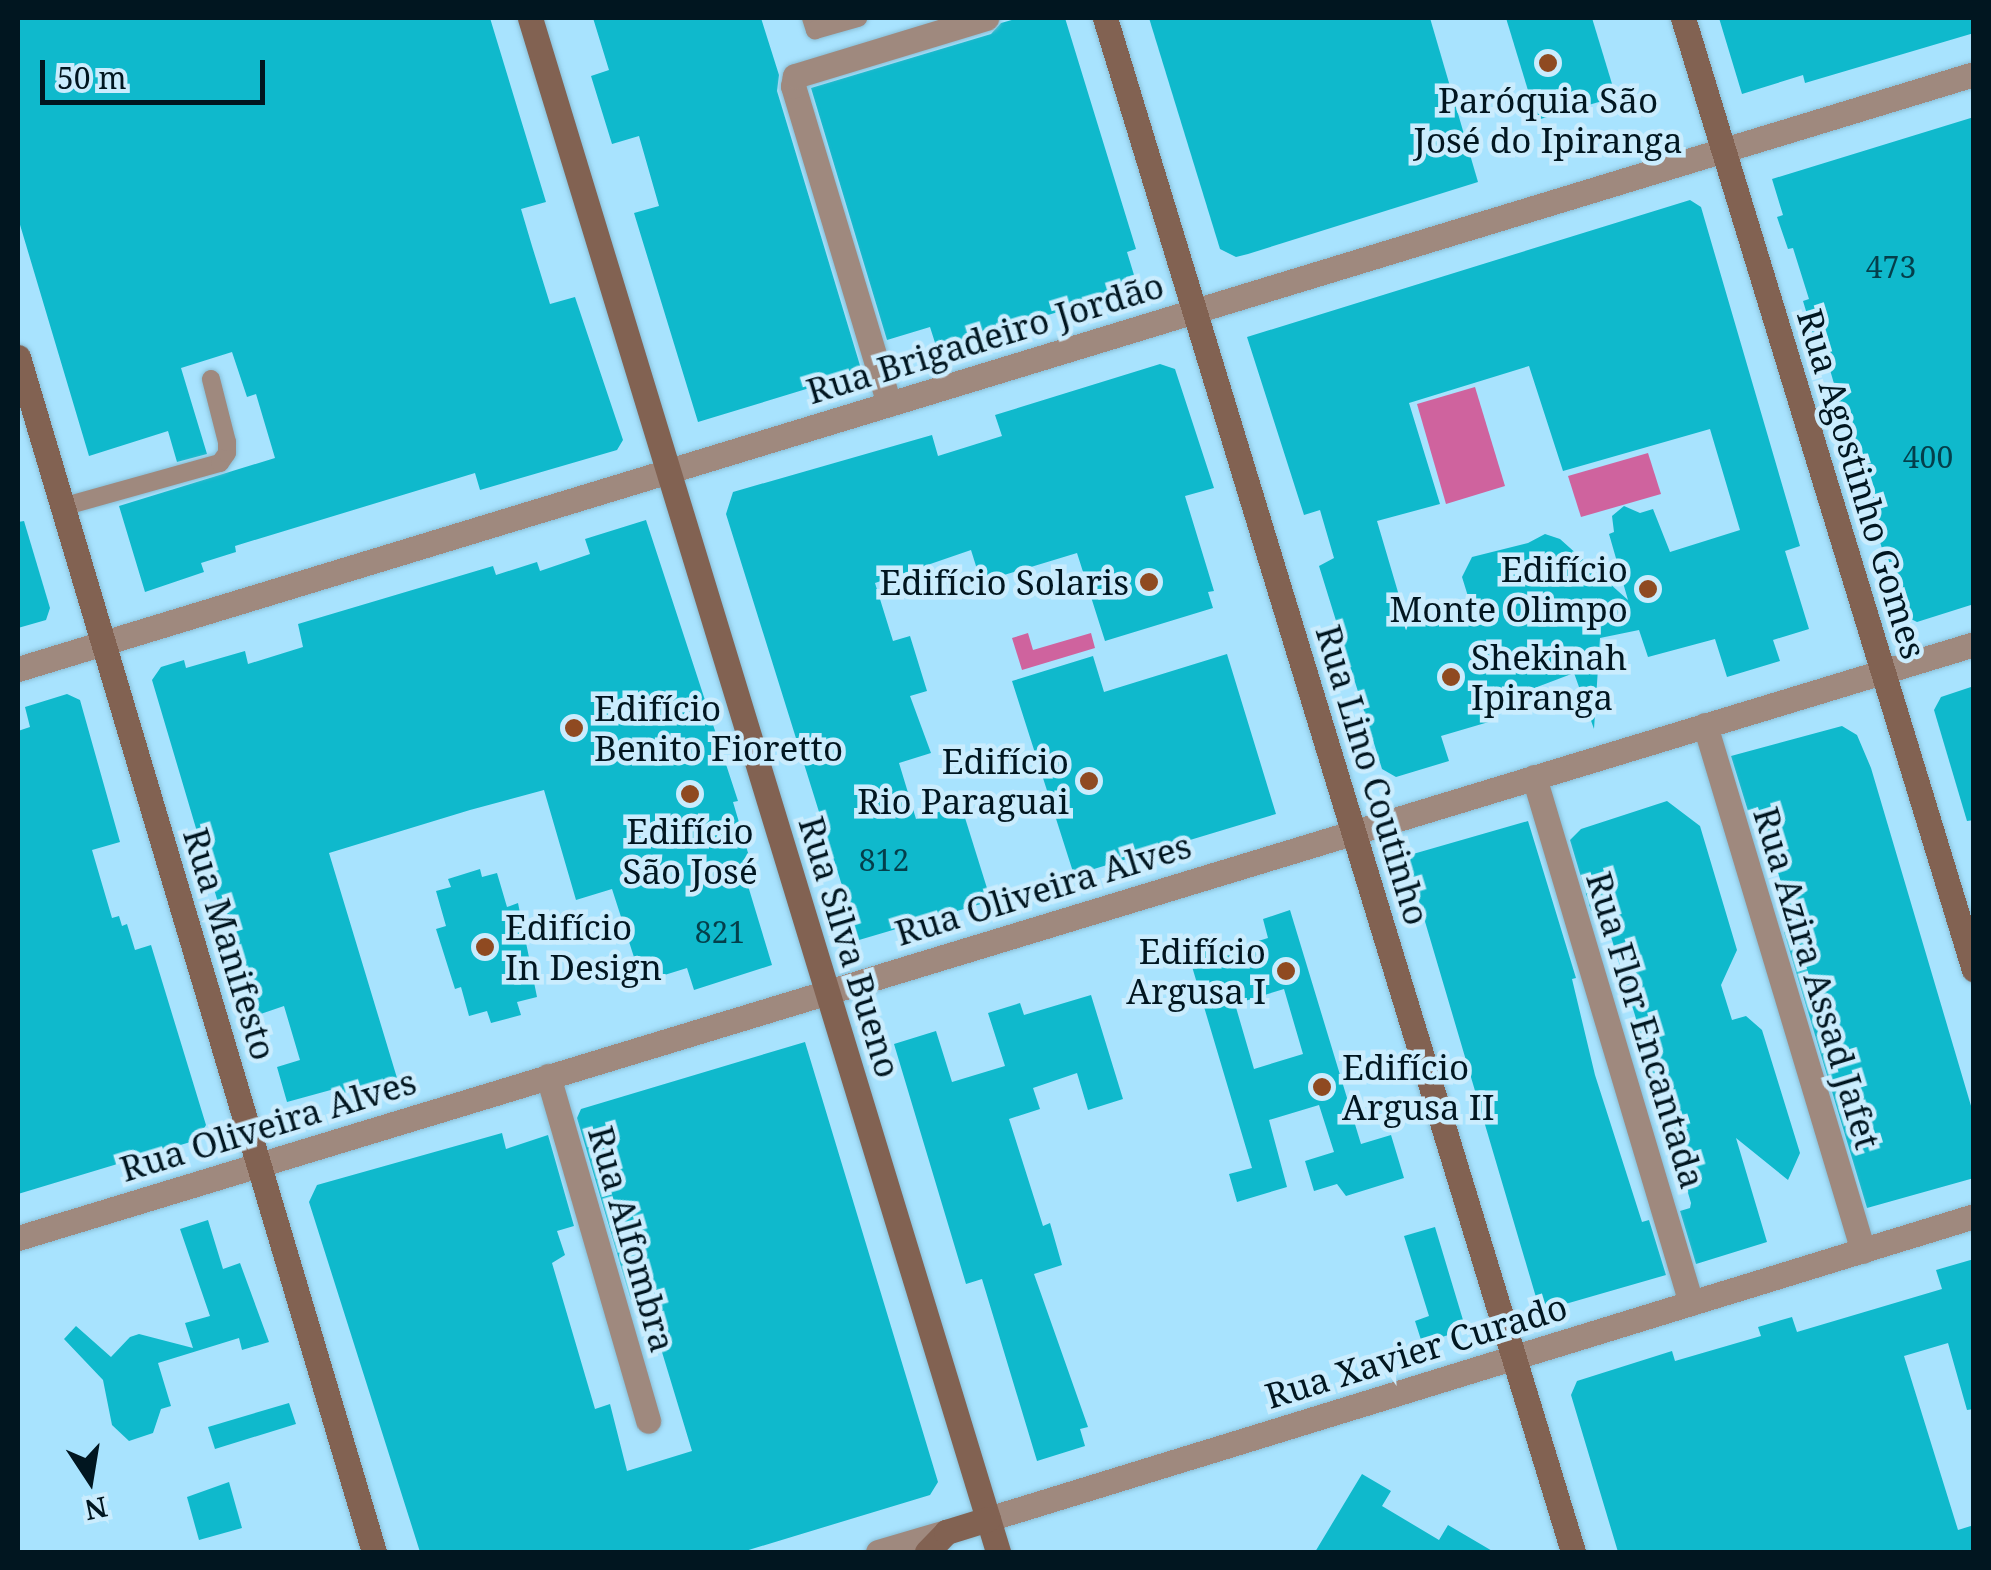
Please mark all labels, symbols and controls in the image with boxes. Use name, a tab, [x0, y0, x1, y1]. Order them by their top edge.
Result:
scale bar	[45, 40, 270, 102]
marker: Paróquia São José do Ipiranga	[1537, 52, 1559, 74]
text: 50 m	[57, 57, 127, 98]
place label: Paróquia São José do Ipiranga	[1413, 79, 1683, 161]
house number: 473	[1866, 249, 1916, 285]
street label: Rua Brigadeiro Jordão	[802, 264, 1168, 412]
street label: Rua Agostinho Gomes	[1789, 304, 1935, 664]
house number: 400	[1903, 439, 1953, 475]
place label: Edifício Monte Olimpo	[1389, 548, 1628, 630]
place label: Edifício Solaris	[879, 561, 1129, 603]
marker: Edifício Solaris	[1138, 571, 1160, 593]
marker: Edifício Monte Olimpo	[1637, 578, 1659, 600]
street label: Rua Lino Coutinho	[1307, 620, 1439, 930]
place label: Shekinah Ipiranga	[1471, 636, 1627, 718]
marker: Shekinah Ipiranga	[1440, 666, 1462, 688]
place label: Edifício Benito Fioretto	[594, 687, 843, 769]
marker: Edifício Benito Fioretto	[563, 717, 585, 739]
place label: Edifício Rio Paraguai	[857, 740, 1069, 822]
marker: Edifício Rio Paraguai	[1078, 770, 1100, 792]
marker: Edifício São José	[679, 783, 701, 805]
street label: Rua Azira Assad Jafet	[1745, 802, 1889, 1154]
place label: Edifício São José	[622, 810, 758, 892]
street label: Rua Silva Bueno	[790, 811, 910, 1083]
street label: Rua Manifesto	[175, 823, 285, 1065]
street label: Rua Oliveira Alves	[890, 824, 1196, 954]
house number: 812	[859, 842, 909, 878]
street label: Rua Flor Encantada	[1578, 867, 1714, 1193]
place label: Edifício In Design	[505, 906, 662, 988]
house number: 821	[695, 914, 745, 950]
place label: Edifício Argusa I	[1126, 930, 1266, 1012]
marker: Edifício In Design	[474, 936, 496, 958]
marker: Edifício Argusa I	[1275, 960, 1297, 982]
place label: Edifício Argusa II	[1342, 1046, 1494, 1128]
street label: Rua Oliveira Alves	[115, 1060, 421, 1190]
marker: Edifício Argusa II	[1311, 1076, 1333, 1098]
street label: Rua Alfombra	[580, 1121, 684, 1357]
street label: Rua Xavier Curado	[1260, 1285, 1572, 1417]
north arrow	[40, 1430, 140, 1530]
text: N	[81, 1488, 111, 1530]

